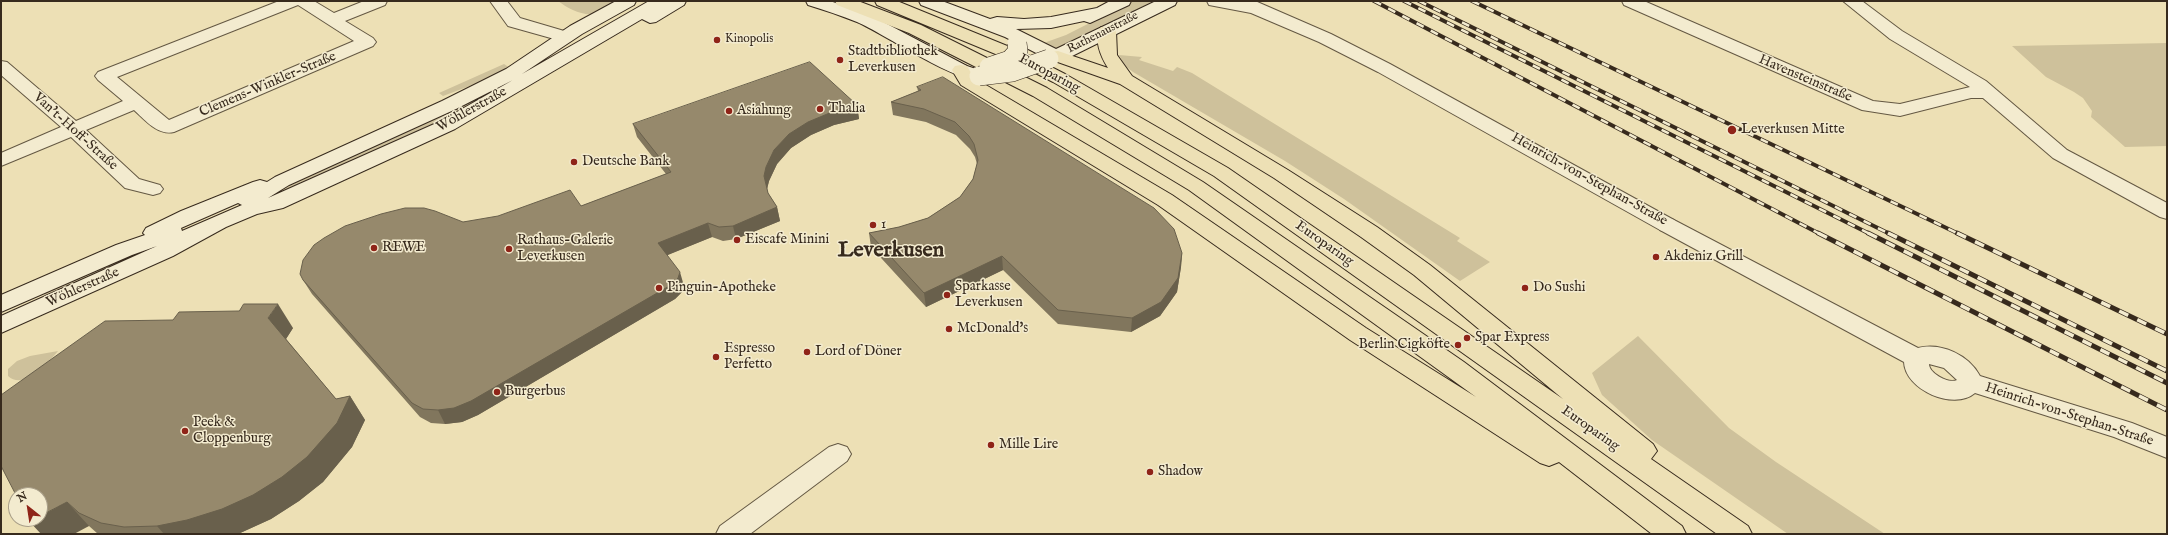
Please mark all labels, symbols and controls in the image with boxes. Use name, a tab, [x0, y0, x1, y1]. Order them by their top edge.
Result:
street label: Rathenaustraße	[1065, 9, 1141, 57]
place label: Kinopolis	[725, 33, 773, 47]
marker: Kinopolis	[712, 35, 722, 45]
place label: Stadtbibliothek Leverkusen	[848, 44, 938, 76]
street label: Clemens-Winkler-Straße	[197, 49, 339, 121]
street label: Europaring	[1015, 51, 1083, 97]
street label: Havensteinstraße	[1756, 52, 1854, 106]
marker: Stadtbibliothek Leverkusen	[835, 55, 845, 65]
street label: Wöhlerstraße	[434, 84, 510, 136]
street label: Van't-Hoff-Straße	[29, 90, 121, 174]
place label: Thalia	[828, 101, 865, 117]
place label: Asiahung	[737, 103, 791, 119]
marker: Thalia	[815, 104, 825, 114]
marker: Asiahung	[724, 106, 734, 116]
place label: Leverkusen Mitte	[1741, 122, 1845, 138]
marker: Leverkusen Mitte	[1726, 124, 1738, 136]
street label: Heinrich-von-Stephan-Straße	[1508, 130, 1670, 230]
place label: Deutsche Bank	[582, 154, 670, 170]
marker: Deutsche Bank	[569, 157, 579, 167]
place label: 1	[881, 217, 886, 233]
street label: Europaring	[1292, 218, 1356, 270]
marker: 1	[868, 220, 878, 230]
place label: Eiscafe Minini	[745, 232, 829, 248]
place label: Rathaus-Galerie Leverkusen	[517, 233, 613, 266]
marker: Eiscafe Minini	[732, 235, 742, 245]
district label: Leverkusen	[838, 238, 944, 264]
place label: REWE	[382, 240, 425, 256]
marker: REWE	[369, 243, 379, 253]
marker: Rathaus-Galerie Leverkusen	[504, 244, 514, 254]
place label: Akdeniz Grill	[1664, 249, 1743, 265]
marker: Akdeniz Grill	[1651, 252, 1661, 262]
street label: Wöhlerstraße	[44, 264, 122, 312]
place label: Sparkasse Leverkusen	[955, 279, 1023, 312]
place label: Pinguin-Apotheke	[667, 280, 776, 296]
place label: Do Sushi	[1533, 280, 1585, 296]
marker: Pinguin-Apotheke	[654, 283, 664, 293]
marker: Do Sushi	[1520, 283, 1530, 293]
marker: Sparkasse Leverkusen	[942, 290, 952, 300]
place label: McDonald's	[957, 321, 1028, 337]
marker: McDonald's	[944, 324, 954, 334]
place label: Spar Express	[1475, 330, 1549, 346]
marker: Spar Express	[1462, 333, 1472, 343]
place label: Berlin Cigköfte	[1359, 337, 1450, 353]
marker: Berlin Cigköfte	[1453, 340, 1463, 350]
place label: Espresso Perfetto	[724, 341, 775, 374]
place label: Lord of Döner	[815, 344, 902, 360]
marker: Lord of Döner	[802, 347, 812, 357]
marker: Espresso Perfetto	[711, 352, 721, 362]
street label: Heinrich-von-Stephan-Straße	[1983, 380, 2155, 450]
place label: Burgerbus	[505, 384, 565, 400]
marker: Burgerbus	[492, 387, 502, 397]
street label: Europaring	[1558, 403, 1622, 455]
place label: Peek & Cloppenburg	[193, 415, 271, 448]
marker: Peek & Cloppenburg	[180, 426, 190, 436]
place label: Mille Lire	[999, 437, 1058, 453]
marker: Mille Lire	[986, 440, 996, 450]
place label: Shadow	[1158, 464, 1203, 480]
marker: Shadow	[1145, 467, 1155, 477]
north arrow	[8, 487, 48, 527]
text: N	[15, 489, 30, 506]

